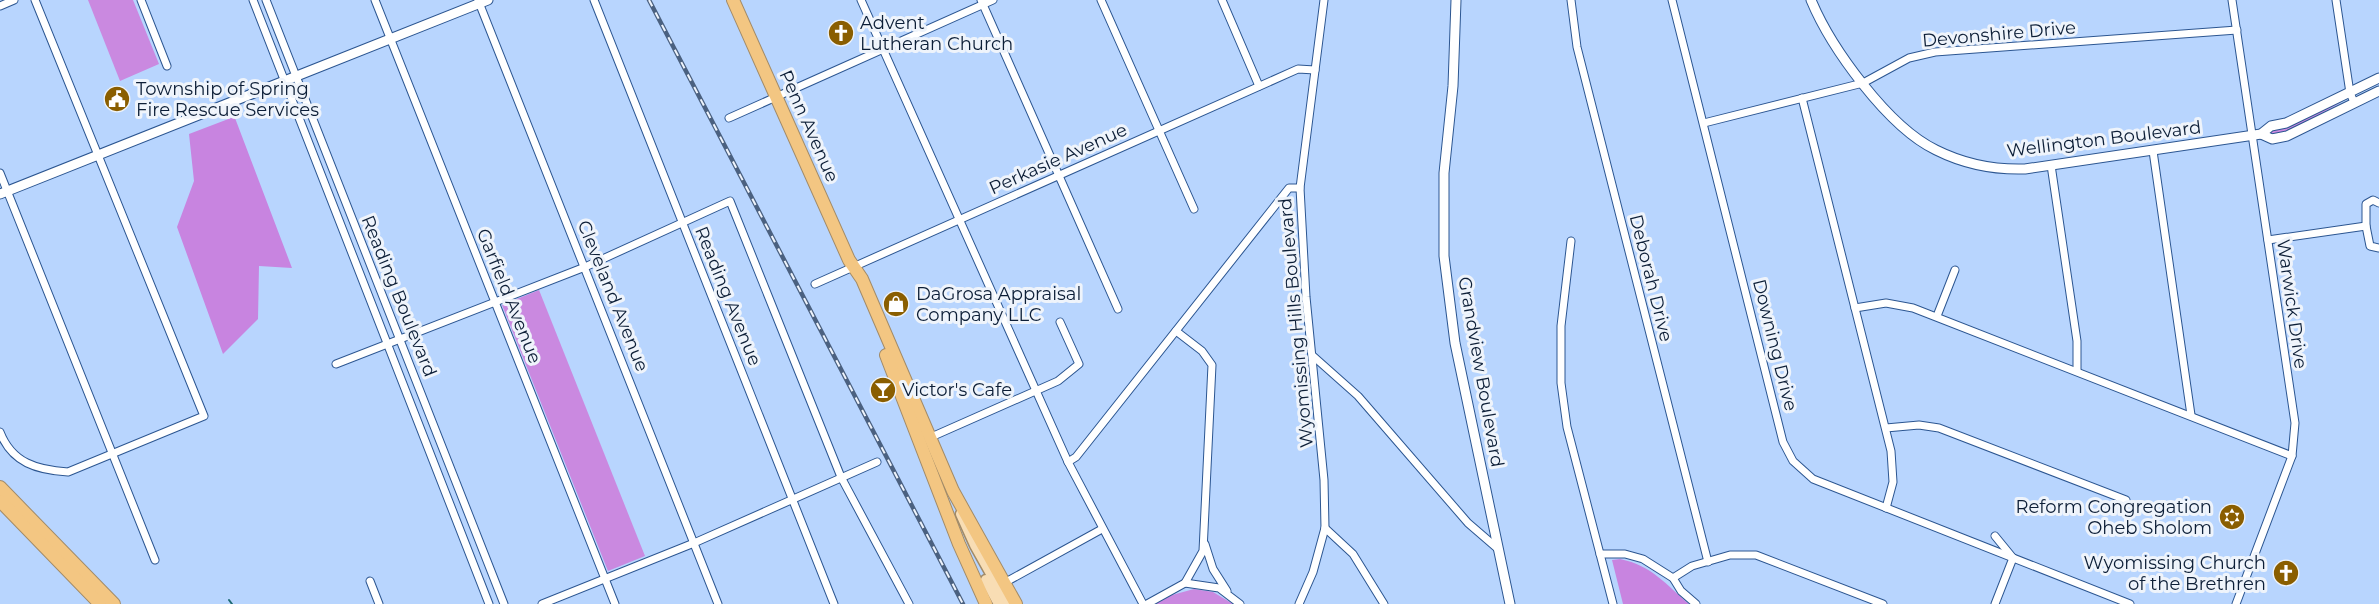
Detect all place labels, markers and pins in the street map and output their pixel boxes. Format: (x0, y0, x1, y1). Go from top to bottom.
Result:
place label: Advent Lutheran Church (860, 12, 1013, 55)
church icon: Advent Lutheran Church (826, 18, 856, 48)
place label: Township of Spring Fire Rescue Services (136, 78, 319, 121)
public building icon: Township of Spring Fire Rescue Services (102, 84, 132, 114)
place label: DaGrosa Appraisal Company LLC (916, 283, 1081, 326)
shop icon: DaGrosa Appraisal Company LLC (881, 289, 911, 319)
bar icon: Victor's Cafe (868, 375, 898, 405)
place label: Victor's Cafe (902, 379, 1012, 401)
place label: Reform Congregation Oheb Sholom (2015, 496, 2212, 539)
synagogue icon: Reform Congregation Oheb Sholom (2217, 502, 2247, 532)
place label: Wyomissing Church of the Brethren (2083, 552, 2266, 595)
church icon: Wyomissing Church of the Brethren (2271, 558, 2301, 588)

